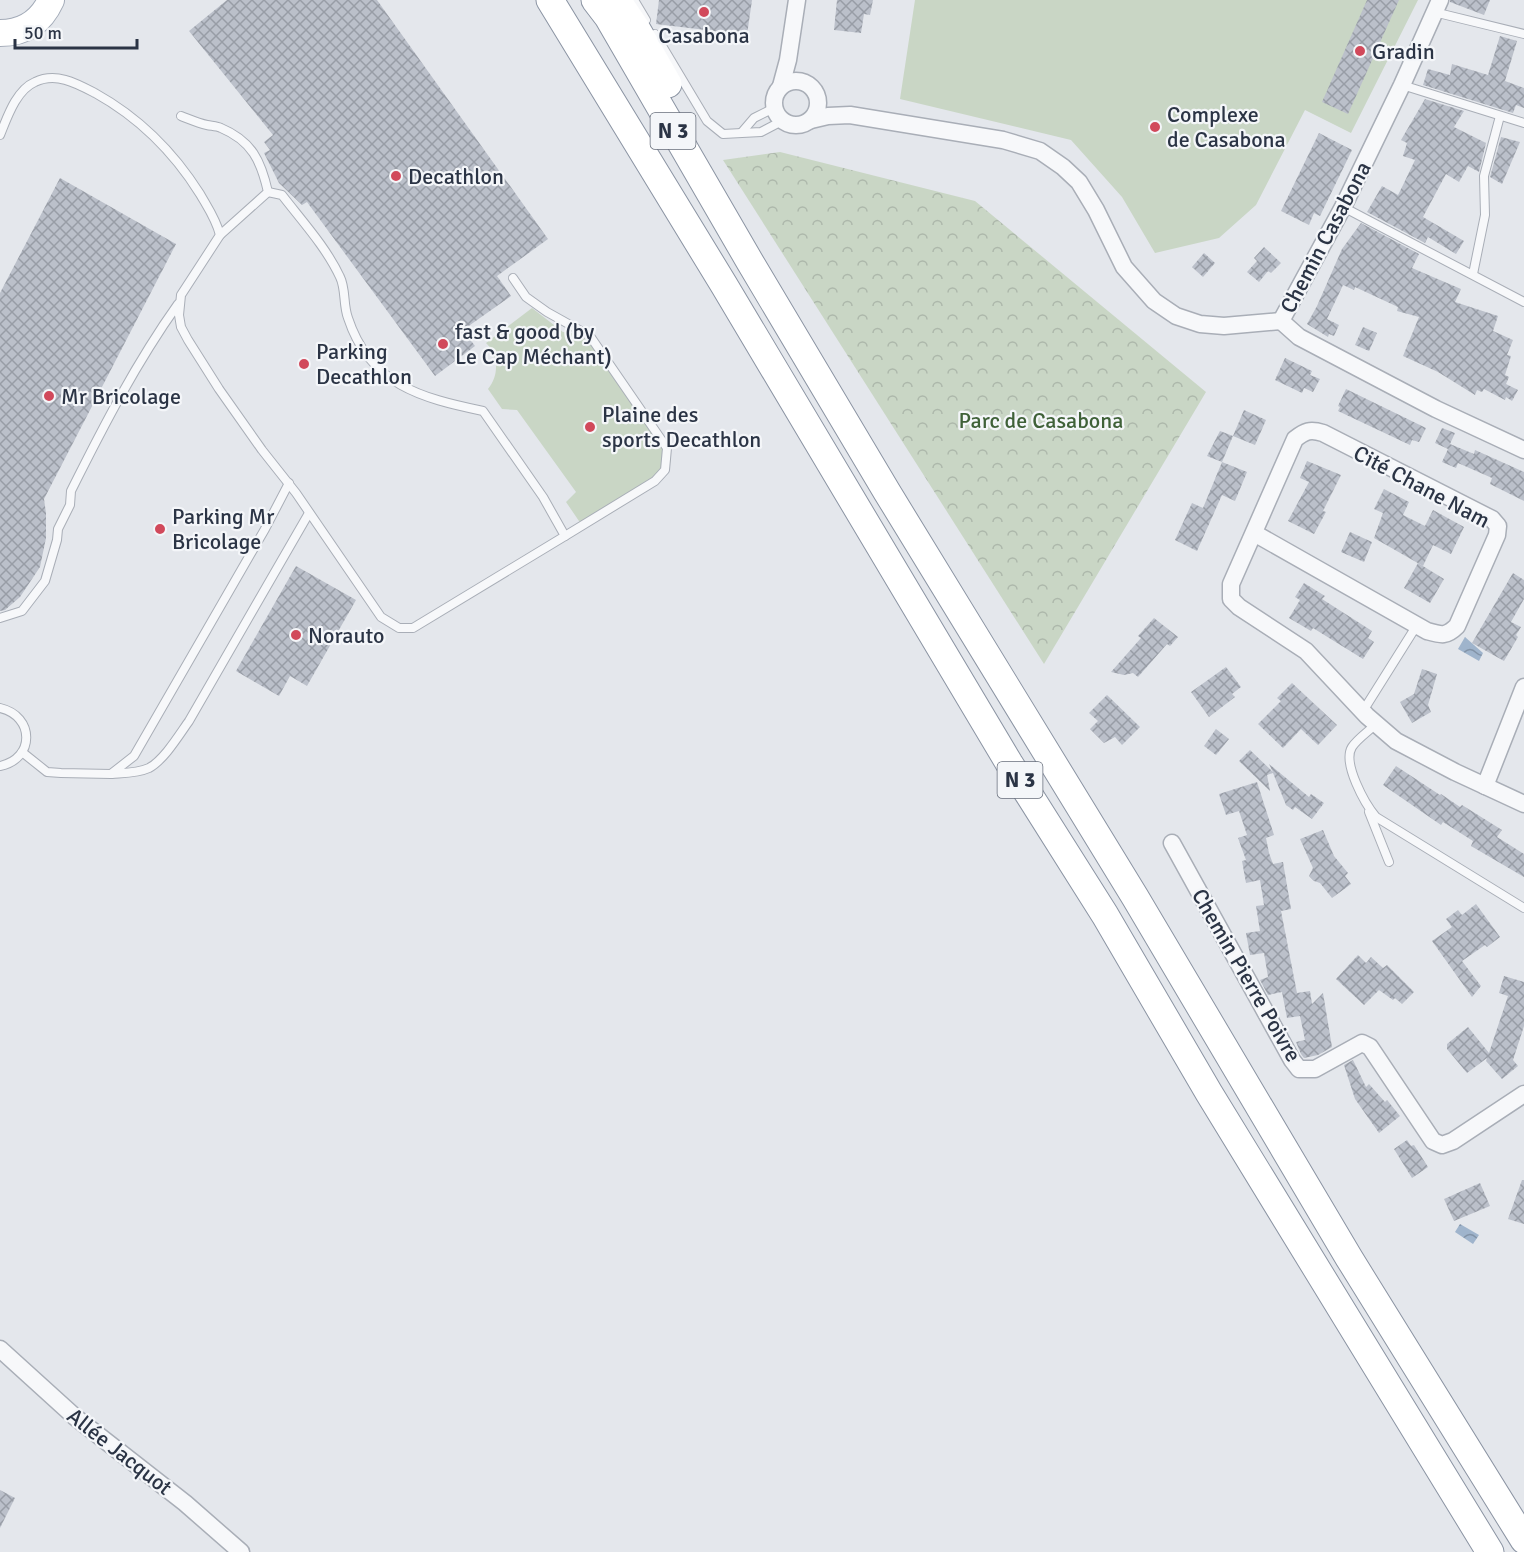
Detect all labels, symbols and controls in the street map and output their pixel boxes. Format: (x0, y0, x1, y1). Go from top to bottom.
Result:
marker: Casabona (697, 5, 711, 19)
scale bar (15, 12, 136, 50)
text: 50 m (24, 22, 62, 44)
place label: Casabona (658, 22, 750, 49)
place label: Gradin (1372, 38, 1435, 65)
marker: Gradin (1353, 44, 1367, 58)
place label: Complexe de Casabona (1167, 101, 1286, 153)
road number: N 3 (650, 113, 696, 149)
marker: Complexe de Casabona (1148, 120, 1162, 134)
street label: Chemin Casabona (1274, 157, 1377, 318)
place label: Decathlon (408, 163, 504, 190)
marker: Decathlon (389, 169, 403, 183)
place label: fast & good (by Le Cap Méchant) (455, 318, 612, 370)
marker: fast & good (by Le Cap Méchant) (436, 337, 450, 351)
place label: Parking Decathlon (316, 338, 412, 390)
marker: Parking Decathlon (297, 357, 311, 371)
place label: Mr Bricolage (61, 383, 181, 410)
marker: Mr Bricolage (42, 389, 56, 403)
place label: Plaine des sports Decathlon (602, 401, 761, 453)
park label: Parc de Casabona (959, 407, 1123, 434)
marker: Plaine des sports Decathlon (583, 420, 597, 434)
street label: Cité Chane Nam (1349, 439, 1494, 534)
place label: Parking Mr Bricolage (172, 503, 274, 555)
marker: Parking Mr Bricolage (153, 522, 167, 536)
place label: Norauto (308, 622, 384, 649)
marker: Norauto (289, 628, 303, 642)
road number: N 3 (998, 762, 1042, 798)
street label: Chemin Pierre Poivre (1186, 884, 1307, 1067)
street label: Allée Jacquot (62, 1402, 178, 1501)

